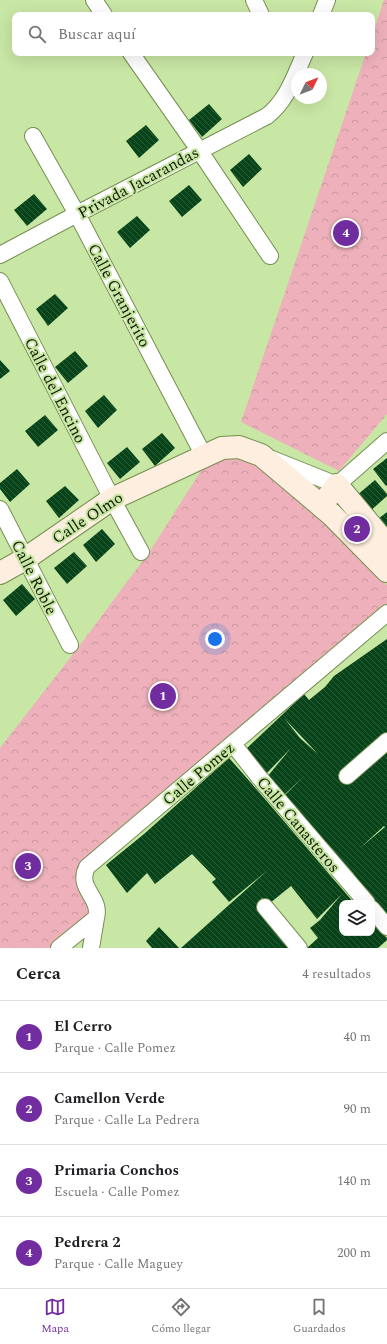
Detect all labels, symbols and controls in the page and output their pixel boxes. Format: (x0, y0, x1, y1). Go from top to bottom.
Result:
search box (12, 12, 375, 56)
icon: search (26, 23, 48, 45)
text: Buscar aquí (58, 23, 136, 46)
north arrow (291, 68, 327, 104)
street label: Privada Jacarandas (74, 141, 203, 225)
pin: 4 (333, 218, 359, 248)
street label: Calle Granjerito (82, 239, 157, 352)
street label: Calle del Encino (18, 333, 92, 448)
street label: Calle Olmo (47, 486, 128, 550)
pin: 2 (344, 514, 370, 544)
street label: Calle Roble (5, 536, 63, 619)
your location (205, 629, 225, 649)
pin: 1 (150, 681, 176, 711)
street label: Calle Pomez (157, 736, 240, 811)
street label: Calle Canasteros (251, 771, 346, 878)
pin: 3 (15, 851, 41, 881)
map controls (339, 900, 375, 936)
button: layers (339, 900, 375, 936)
text: Cerca (16, 961, 61, 987)
text: 4 resultados (302, 964, 371, 984)
text: El Cerro (54, 1015, 112, 1038)
text: 1 (25, 1027, 33, 1047)
text: 40 m (344, 1027, 371, 1047)
text: Parque · Calle Pomez (54, 1038, 176, 1058)
text: Camellon Verde (54, 1087, 165, 1110)
text: 2 (25, 1099, 33, 1119)
text: 90 m (344, 1099, 371, 1119)
text: Parque · Calle La Pedrera (54, 1110, 200, 1130)
text: Primaria Conchos (54, 1159, 179, 1182)
text: 3 (25, 1171, 33, 1191)
text: 140 m (337, 1171, 371, 1191)
text: Escuela · Calle Pomez (54, 1182, 180, 1202)
text: Pedrera 2 (54, 1231, 121, 1254)
text: 4 (25, 1243, 33, 1263)
text: 200 m (337, 1243, 371, 1263)
text: Parque · Calle Maguey (54, 1254, 183, 1274)
tab: Mapa (41, 1296, 69, 1337)
tab: Cómo llegar (151, 1296, 211, 1337)
tab: Guardados (293, 1296, 346, 1337)

